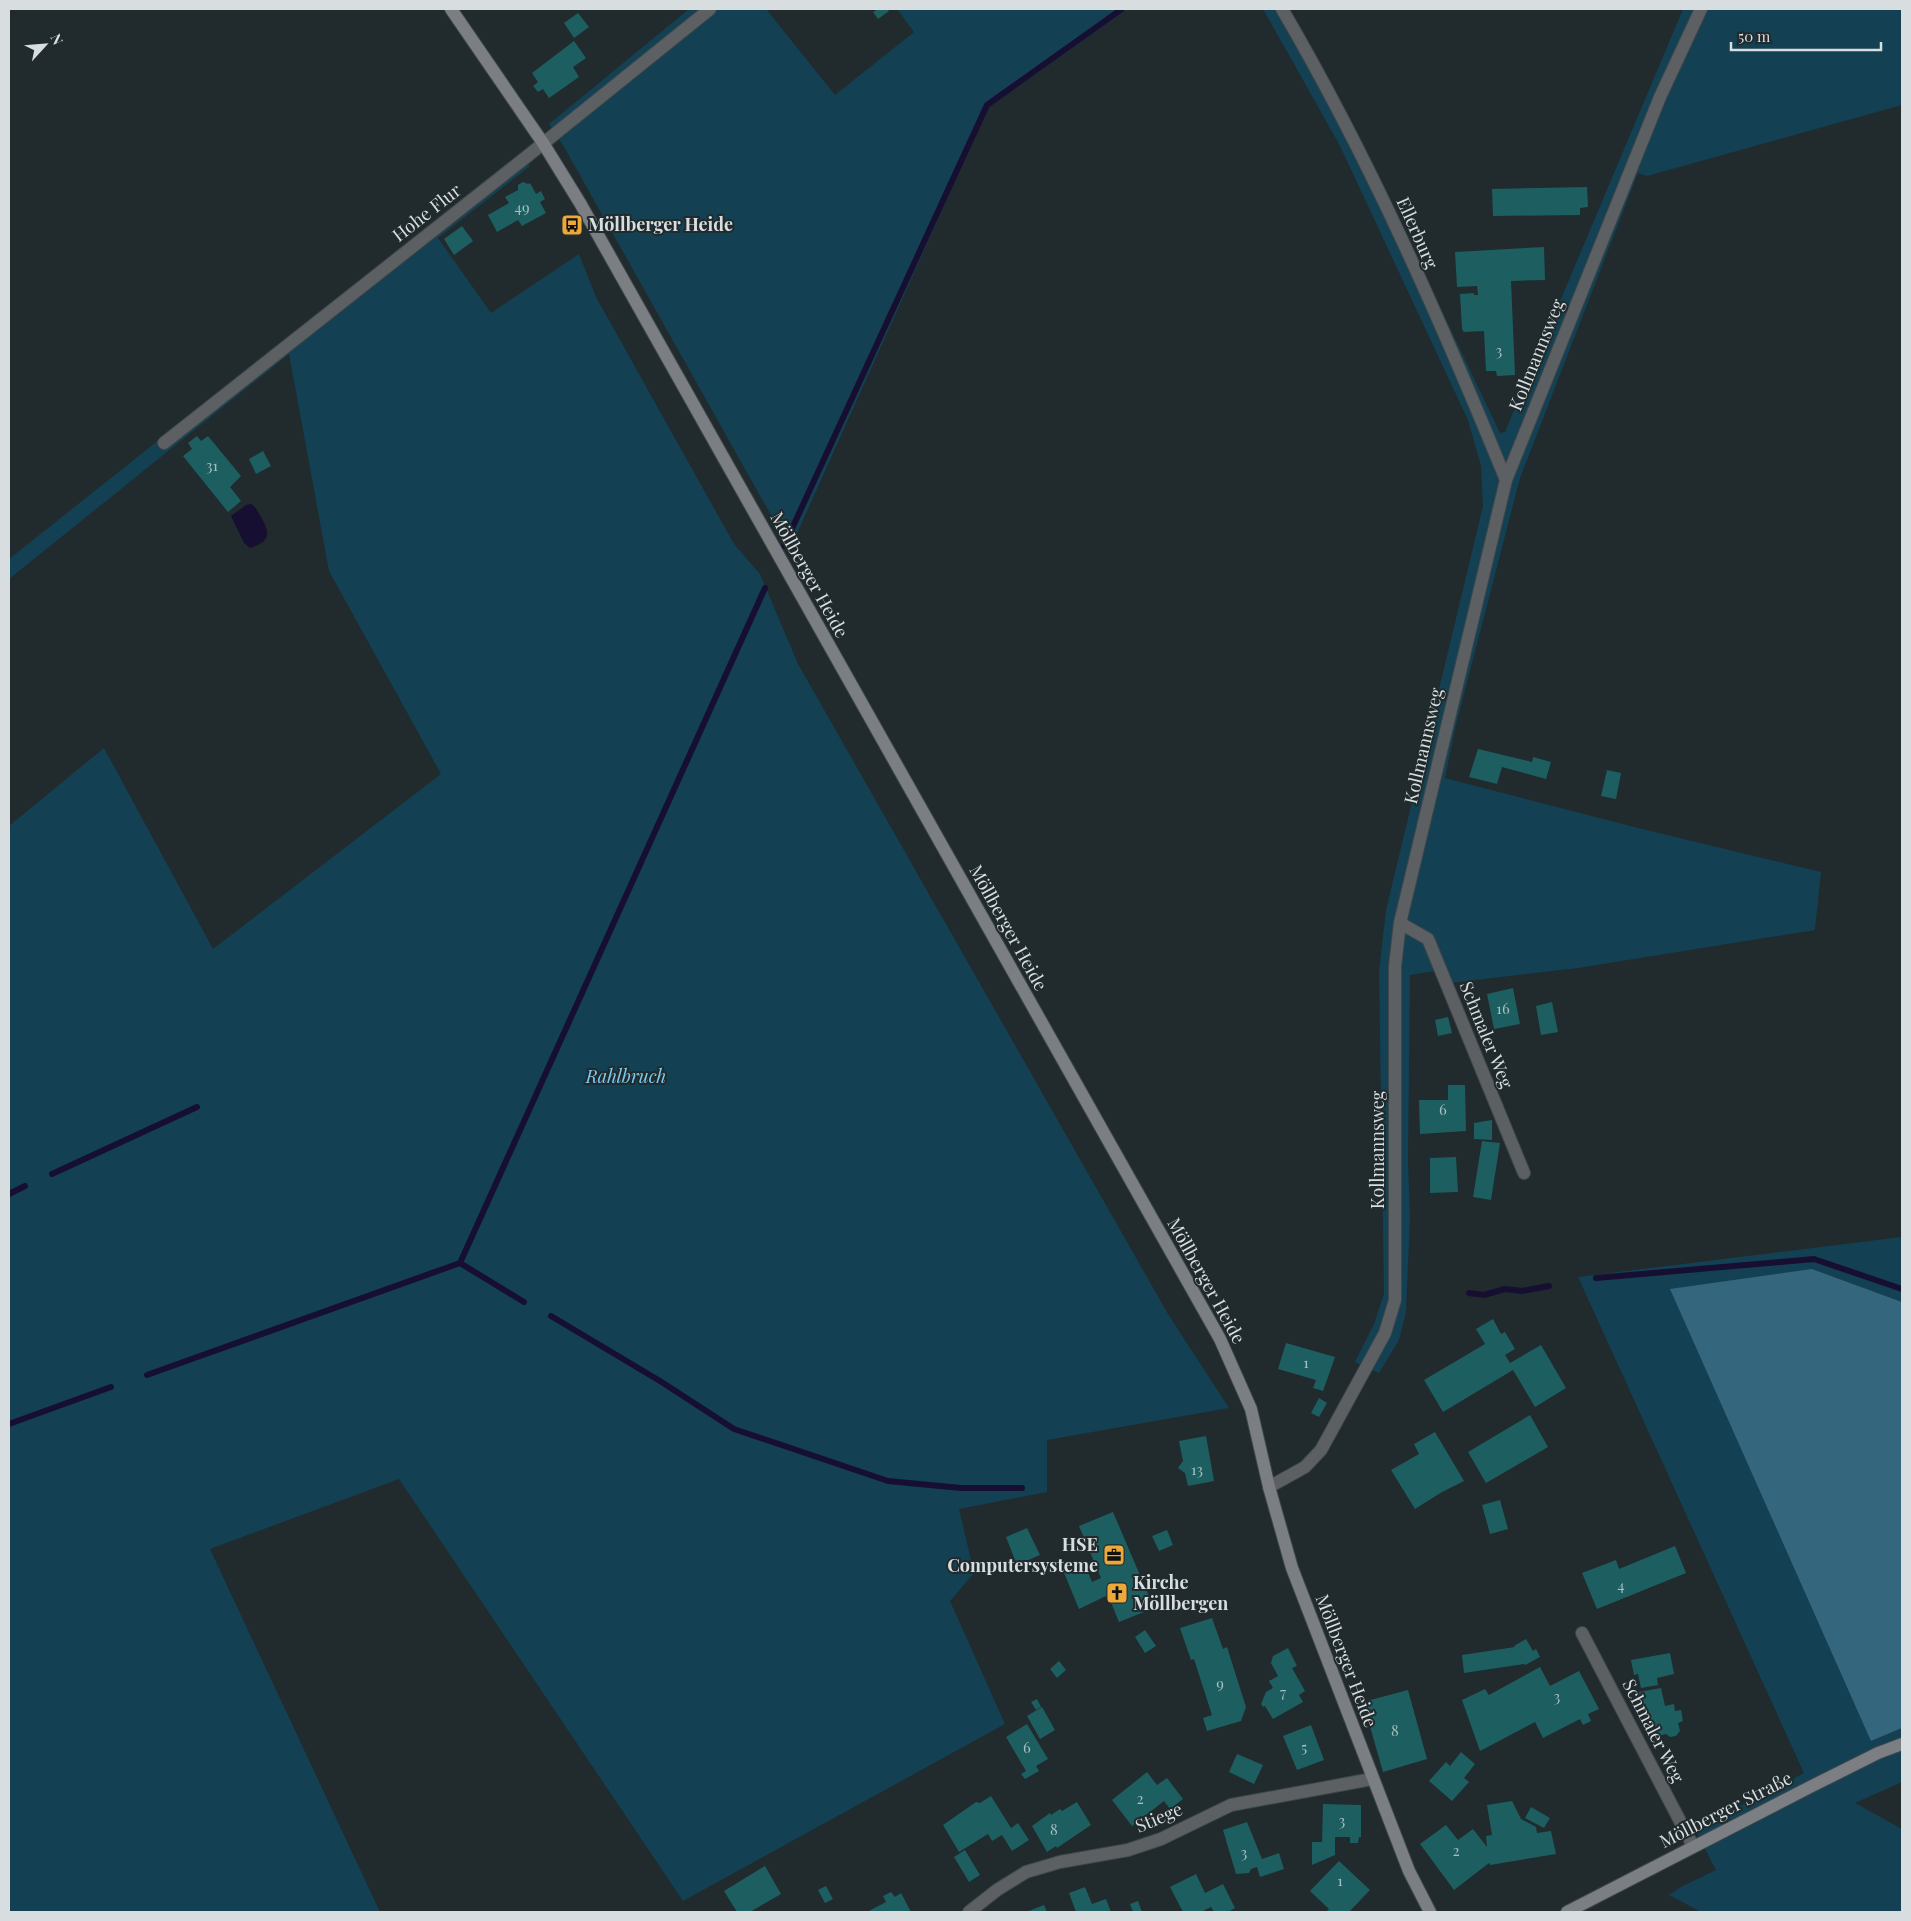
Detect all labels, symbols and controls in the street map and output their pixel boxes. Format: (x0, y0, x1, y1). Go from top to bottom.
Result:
north arrow (20, 20, 70, 70)
scale bar (1731, 20, 1881, 52)
text: 50 m (1738, 26, 1771, 46)
text: N (46, 30, 68, 48)
street label: Hohe Flur (387, 178, 466, 247)
street label: Ellerburg (1392, 193, 1445, 273)
house number: 49 (514, 197, 530, 217)
place label: Möllberger Heide (588, 212, 733, 236)
bus stop icon: Möllberger Heide (560, 213, 584, 237)
street label: Kollmannsweg (1503, 295, 1570, 414)
house number: 3 (1496, 340, 1503, 360)
house number: 31 (206, 455, 219, 475)
street label: Möllberger Heide (765, 507, 854, 642)
street label: Kollmannsweg (1398, 685, 1448, 806)
street label: Möllberger Heide (964, 860, 1053, 995)
street label: Schmaler Weg (1455, 978, 1519, 1092)
house number: 16 (1496, 998, 1510, 1018)
park label: Rahlbruch (585, 1064, 666, 1088)
street label: Kollmannsweg (1365, 1090, 1389, 1209)
house number: 6 (1439, 1099, 1447, 1119)
street label: Möllberger Heide (1162, 1213, 1251, 1348)
house number: 1 (1303, 1352, 1309, 1372)
house number: 13 (1191, 1459, 1203, 1479)
place label: HSE Computersysteme (947, 1532, 1098, 1577)
office icon: HSE Computersysteme (1102, 1543, 1126, 1567)
place label: Kirche Möllbergen (1133, 1570, 1228, 1615)
house number: 4 (1617, 1575, 1625, 1595)
church icon: Kirche Möllbergen (1105, 1581, 1129, 1605)
street label: Möllberger Heide (1311, 1591, 1383, 1730)
house number: 9 (1216, 1673, 1224, 1693)
street label: Schmaler Weg (1617, 1675, 1691, 1787)
house number: 7 (1280, 1682, 1286, 1702)
house number: 3 (1554, 1686, 1561, 1706)
house number: 8 (1391, 1720, 1399, 1740)
house number: 6 (1023, 1737, 1031, 1757)
house number: 5 (1301, 1737, 1307, 1757)
street label: Möllberger Straße (1655, 1765, 1796, 1853)
house number: 2 (1136, 1788, 1144, 1808)
street label: Stiege (1131, 1796, 1186, 1838)
house number: 3 (1339, 1810, 1346, 1830)
house number: 8 (1050, 1819, 1058, 1839)
house number: 2 (1452, 1840, 1460, 1860)
house number: 3 (1241, 1842, 1248, 1862)
house number: 1 (1337, 1870, 1343, 1890)

